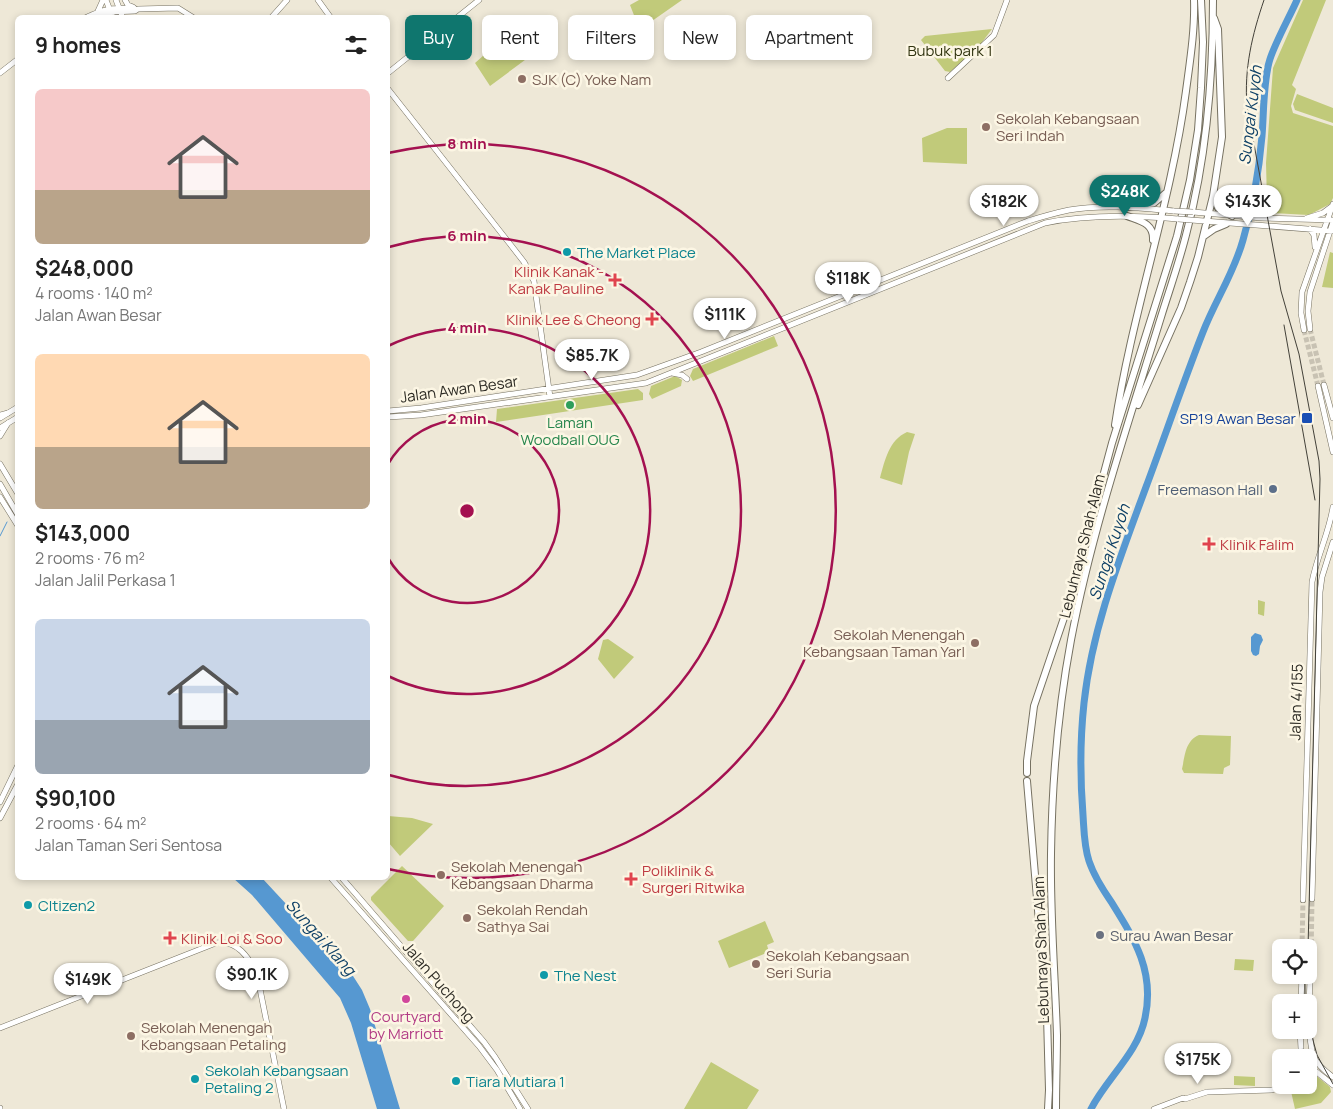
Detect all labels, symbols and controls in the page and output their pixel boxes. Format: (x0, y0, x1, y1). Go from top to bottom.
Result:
chip: Buy (405, 15, 472, 60)
chip: Rent (482, 15, 558, 60)
chip: Filters (568, 15, 654, 60)
chip: New (664, 15, 736, 60)
chip: Apartment (746, 15, 872, 60)
text: 9 homes (35, 31, 121, 59)
icon: filters (342, 31, 370, 59)
park label: Bubuk park 1 (907, 40, 993, 61)
water label: Sungai Kuyoh (1233, 64, 1267, 166)
place label: SJK (C) Yoke Nam (532, 69, 651, 90)
marker: SJK (C) Yoke Nam (516, 73, 528, 85)
place label: Sekolah Kebangsaan Seri Indah (996, 108, 1140, 146)
marker: Sekolah Kebangsaan Seri Indah (980, 121, 992, 133)
icon: home (158, 122, 248, 212)
text: 8 min (447, 133, 487, 154)
pin: $248K (1090, 174, 1160, 217)
text: $248K (1100, 180, 1150, 202)
pin: $182K (969, 184, 1039, 227)
pin: $143K (1213, 184, 1283, 227)
text: $182K (981, 190, 1027, 212)
text: $143K (1225, 190, 1271, 212)
text: 6 min (447, 225, 487, 246)
place label: The Market Place (577, 242, 696, 263)
marker: The Market Place (561, 246, 573, 258)
text: $248,000 (35, 254, 134, 282)
place label: Klinik Kanak - Kanak Pauline (508, 261, 604, 299)
pin: $118K (813, 262, 883, 304)
text: $118K (826, 267, 870, 289)
marker: Klinik Kanak - Kanak Pauline (608, 273, 622, 287)
text: 4 rooms · 140 m² (35, 282, 153, 304)
pin: $111K (690, 298, 760, 340)
text: $111K (704, 303, 746, 325)
text: Jalan Awan Besar (35, 304, 162, 326)
place label: Klinik Lee & Cheong (506, 309, 641, 330)
marker: Klinik Lee & Cheong (645, 312, 659, 326)
text: 4 min (447, 317, 487, 338)
pin: $85.7K (551, 338, 633, 381)
text: $85.7K (566, 344, 618, 366)
street label: Jalan Awan Besar (399, 370, 520, 408)
icon: home (158, 387, 248, 477)
marker: Laman Woodball OUG (564, 399, 576, 411)
text: 2 min (447, 408, 487, 429)
place label: SP19 Awan Besar (1180, 408, 1297, 429)
marker: SP19 Awan Besar (1300, 411, 1314, 425)
place label: Laman Woodball OUG (521, 412, 620, 450)
street label: Lebuhraya Shah Alam (1054, 472, 1110, 620)
place label: Freemason Hall (1158, 479, 1263, 500)
marker: Freemason Hall (1267, 483, 1279, 495)
water label: Sungai Kuyoh (1083, 501, 1135, 603)
centre of rings (458, 502, 476, 520)
text: $143,000 (35, 519, 130, 547)
place label: Klinik Falim (1220, 534, 1294, 555)
marker: Klinik Falim (1202, 537, 1216, 551)
text: 2 rooms · 76 m² (35, 547, 145, 569)
text: Jalan Jalil Perkasa 1 (35, 569, 176, 591)
place label: Sekolah Menengah Kebangsaan Taman Yarl (803, 624, 965, 662)
marker: Sekolah Menengah Kebangsaan Taman Yarl (969, 637, 981, 649)
icon: home (158, 652, 248, 742)
street label: Jalan 4/155 (1284, 663, 1308, 741)
text: $90,100 (35, 784, 116, 812)
text: 2 rooms · 64 m² (35, 812, 146, 834)
text: Jalan Taman Seri Sentosa (35, 834, 222, 856)
place label: Sekolah Menengah Kebangsaan Dharma (451, 856, 593, 894)
place label: Poliklinik & Surgeri Ritwika (642, 860, 745, 898)
marker: Sekolah Menengah Kebangsaan Dharma (435, 869, 447, 881)
marker: Poliklinik & Surgeri Ritwika (624, 872, 638, 886)
street label: Lebuhraya Shah Alam (1028, 876, 1054, 1024)
water label: Sungai Klang (281, 894, 362, 981)
place label: CItizen2 (38, 895, 95, 916)
marker: CItizen2 (22, 899, 34, 911)
place label: Sekolah Rendah Sathya Sai (477, 899, 588, 937)
marker: Sekolah Rendah Sathya Sai (461, 912, 473, 924)
place label: Surau Awan Besar (1110, 925, 1234, 946)
place label: Klinik Loi & Soo (181, 928, 283, 949)
marker: Surau Awan Besar (1094, 929, 1106, 941)
marker: Klinik Loi & Soo (163, 931, 177, 945)
street label: Jalan Puchong (398, 937, 480, 1027)
map controls (1272, 939, 1317, 1094)
button: locate (1272, 939, 1317, 984)
place label: Sekolah Kebangsaan Seri Suria (766, 945, 910, 983)
pin: $90.1K (211, 958, 293, 1000)
marker: Sekolah Kebangsaan Seri Suria (750, 958, 762, 970)
pin: $149K (53, 962, 123, 1005)
text: $90.1K (227, 963, 277, 985)
place label: The Nest (554, 965, 617, 986)
text: $149K (65, 968, 111, 990)
marker: The Nest (538, 969, 550, 981)
marker: Courtyard by Marriott (400, 993, 412, 1005)
button: + (1272, 994, 1317, 1039)
place label: Courtyard by Marriott (369, 1006, 443, 1044)
place label: Sekolah Menengah Kebangsaan Petaling (141, 1017, 286, 1055)
marker: Sekolah Menengah Kebangsaan Petaling (125, 1030, 137, 1042)
pin: $175K (1163, 1042, 1233, 1085)
text: $175K (1175, 1048, 1221, 1070)
button: − (1272, 1049, 1317, 1094)
place label: Sekolah Kebangsaan Petaling 2 (205, 1060, 349, 1098)
place label: Tiara Mutiara 1 (466, 1071, 565, 1092)
marker: Sekolah Kebangsaan Petaling 2 (189, 1073, 201, 1085)
marker: Tiara Mutiara 1 (450, 1075, 462, 1087)

